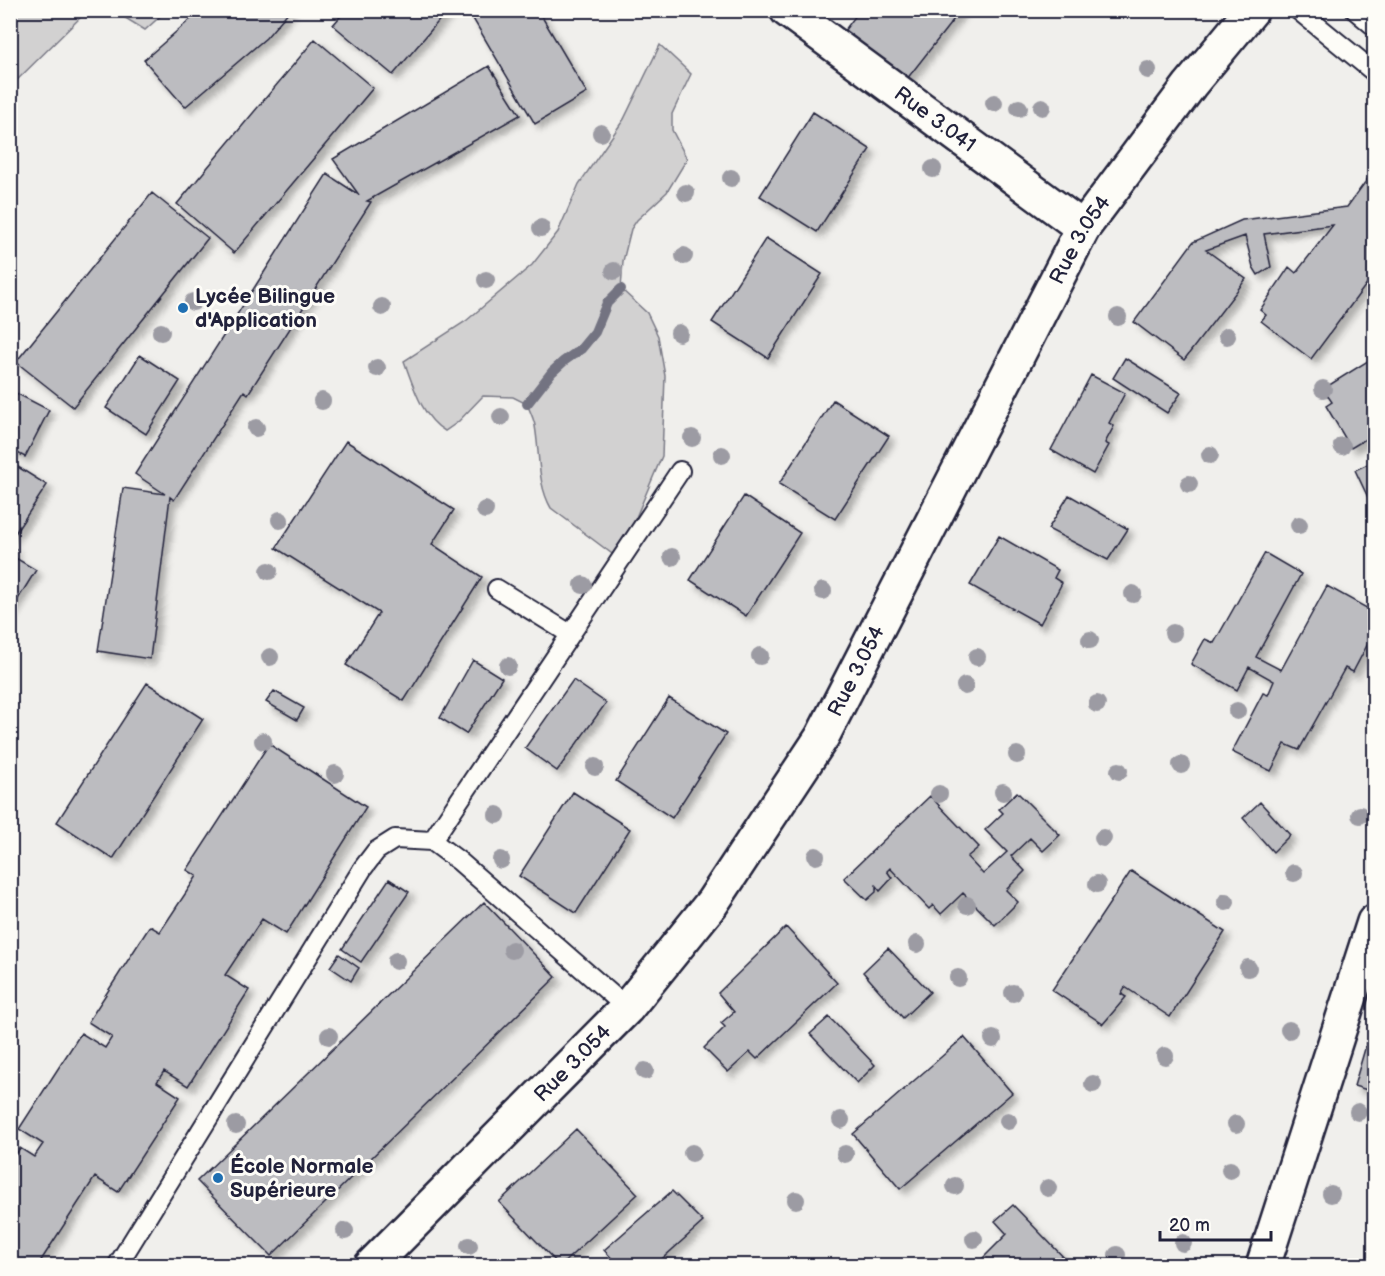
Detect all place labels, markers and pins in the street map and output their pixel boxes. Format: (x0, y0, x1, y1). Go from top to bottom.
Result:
place label: Lycée Bilingue d'Application (195, 284, 335, 333)
marker: Lycée Bilingue d'Application (176, 301, 190, 315)
place label: École Normale Supérieure (230, 1153, 374, 1203)
marker: École Normale Supérieure (211, 1171, 225, 1185)

